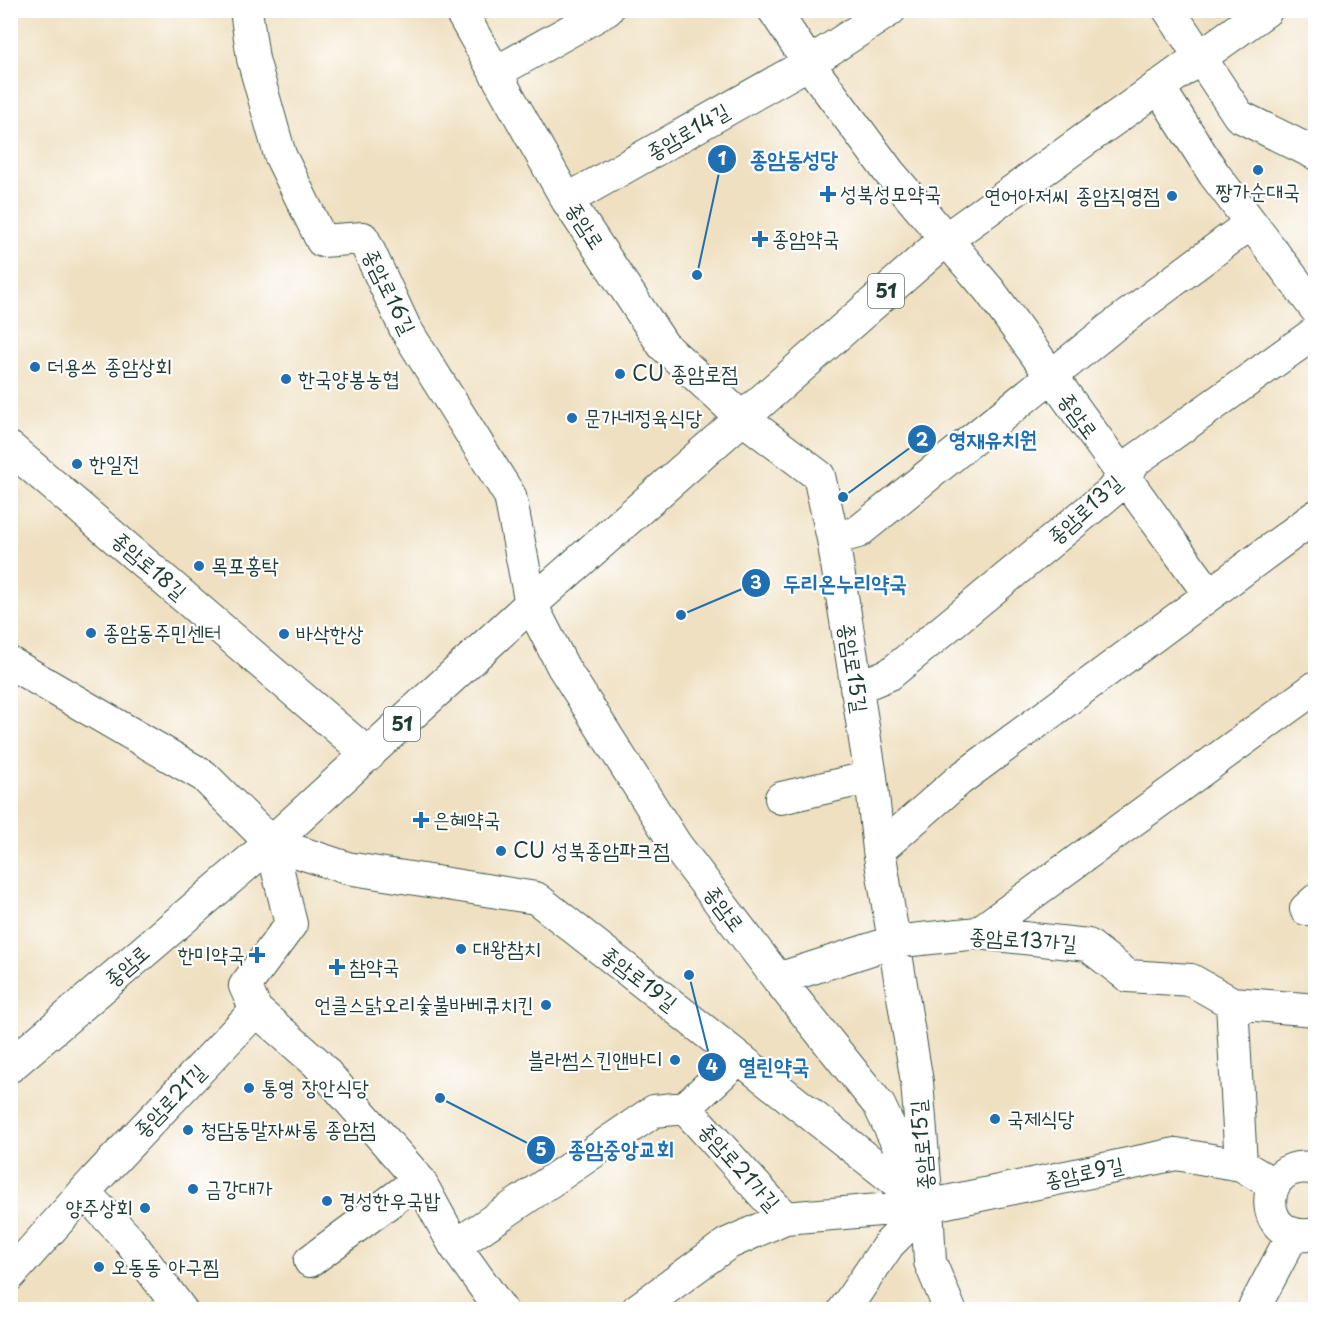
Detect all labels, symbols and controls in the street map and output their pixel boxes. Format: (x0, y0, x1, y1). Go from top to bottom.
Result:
street label: 종암로14길 (642, 98, 734, 166)
callout: 종암동성당 (707, 139, 850, 179)
text: 종암동성당 (750, 141, 839, 174)
marker: 짱가순대국 (1251, 163, 1265, 177)
place label: 짱가순대국 (1216, 174, 1300, 206)
place label: 성북성모약국 (840, 176, 941, 208)
place label: 연어아저씨 종암직영점 (984, 178, 1160, 210)
marker: 성북성모약국 (821, 187, 835, 201)
marker: 연어아저씨 종암직영점 (1165, 189, 1179, 203)
street label: 종암로 (559, 195, 614, 255)
place label: 종암약국 (772, 221, 840, 253)
marker: 종암약국 (753, 232, 767, 246)
street label: 종암로16길 (356, 243, 425, 339)
road number: 51 (868, 274, 904, 308)
place label: 더용쓰 종암상회 (47, 349, 172, 381)
place label: CU 종암로점 (632, 356, 738, 388)
marker: 더용쓰 종암상회 (28, 360, 42, 374)
place label: 한국양봉농협 (298, 361, 399, 393)
marker: CU 종암로점 (613, 367, 627, 381)
marker: 한국양봉농협 (279, 372, 293, 386)
street label: 종암로 (1052, 385, 1107, 445)
place label: 문가네정육식당 (584, 400, 702, 432)
marker: 문가네정육식당 (565, 411, 579, 425)
callout: 영재유치원 (907, 419, 1049, 459)
text: 영재유치원 (949, 421, 1037, 454)
text: 2 (916, 425, 929, 452)
place label: 한일전 (89, 446, 140, 478)
marker: 한일전 (70, 457, 84, 471)
street label: 종암로13길 (1039, 466, 1128, 551)
street label: 종암로18길 (106, 523, 195, 606)
place label: 목포홍탁 (211, 548, 279, 580)
marker: 목포홍탁 (192, 559, 206, 573)
callout: 두리온누리약국 (741, 563, 919, 603)
text: 두리온누리약국 (783, 565, 907, 598)
text: 3 (750, 568, 762, 595)
place label: 종암동주민센터 (103, 615, 221, 647)
place label: 바삭한상 (296, 616, 364, 648)
street label: 종암로15길 (832, 620, 878, 715)
marker: 종암동주민센터 (84, 626, 98, 640)
marker: 바삭한상 (277, 627, 291, 641)
road number: 51 (384, 707, 420, 741)
place label: 은혜약국 (433, 802, 501, 834)
marker: 은혜약국 (414, 813, 428, 827)
place label: CU 성북종암파크점 (513, 833, 670, 865)
marker: CU 성북종암파크점 (494, 844, 508, 858)
street label: 종암로 (698, 878, 754, 938)
street label: 종암로13가길 (968, 918, 1078, 958)
place label: 대왕참치 (473, 931, 541, 963)
street label: 종암로 (96, 936, 155, 993)
place label: 한미약국 (177, 937, 245, 969)
street label: 종암로19길 (595, 937, 685, 1018)
marker: 대왕참치 (454, 942, 468, 956)
marker: 한미약국 (250, 948, 264, 962)
place label: 참약국 (349, 949, 400, 981)
marker: 참약국 (330, 960, 344, 974)
place label: 언클스닭오리숯불바베큐치킨 (314, 987, 534, 1019)
marker: 언클스닭오리숯불바베큐치킨 (539, 998, 553, 1012)
place label: 블라썸스킨앤바디 (528, 1042, 663, 1074)
callout: 열린약국 (697, 1047, 821, 1087)
text: 열린약국 (739, 1048, 809, 1081)
text: 4 (706, 1052, 718, 1079)
marker: 블라썸스킨앤바디 (668, 1053, 682, 1067)
street label: 종암로21길 (125, 1055, 212, 1144)
place label: 통영 장안식당 (261, 1070, 369, 1102)
marker: 통영 장안식당 (242, 1081, 256, 1095)
street label: 종암로15길 (900, 1099, 940, 1192)
place label: 국제식당 (1007, 1101, 1075, 1133)
place label: 청담동말자싸롱 종암점 (200, 1112, 376, 1144)
marker: 국제식당 (988, 1112, 1002, 1126)
street label: 종암로21가길 (692, 1115, 789, 1217)
marker: 청담동말자싸롱 종암점 (181, 1123, 195, 1137)
callout: 종암중앙교회 (526, 1130, 686, 1170)
text: 종암중앙교회 (568, 1131, 674, 1164)
text: 5 (535, 1135, 547, 1162)
street label: 종암로9길 (1041, 1147, 1126, 1195)
place label: 금강대가 (205, 1171, 273, 1203)
marker: 금강대가 (186, 1182, 200, 1196)
place label: 경성한우국밥 (339, 1183, 440, 1215)
place label: 양주상회 (65, 1190, 133, 1222)
marker: 경성한우국밥 (320, 1194, 334, 1208)
marker: 양주상회 (138, 1201, 152, 1215)
place label: 오동동 아구찜 (111, 1249, 219, 1281)
marker: 오동동 아구찜 (92, 1260, 106, 1274)

